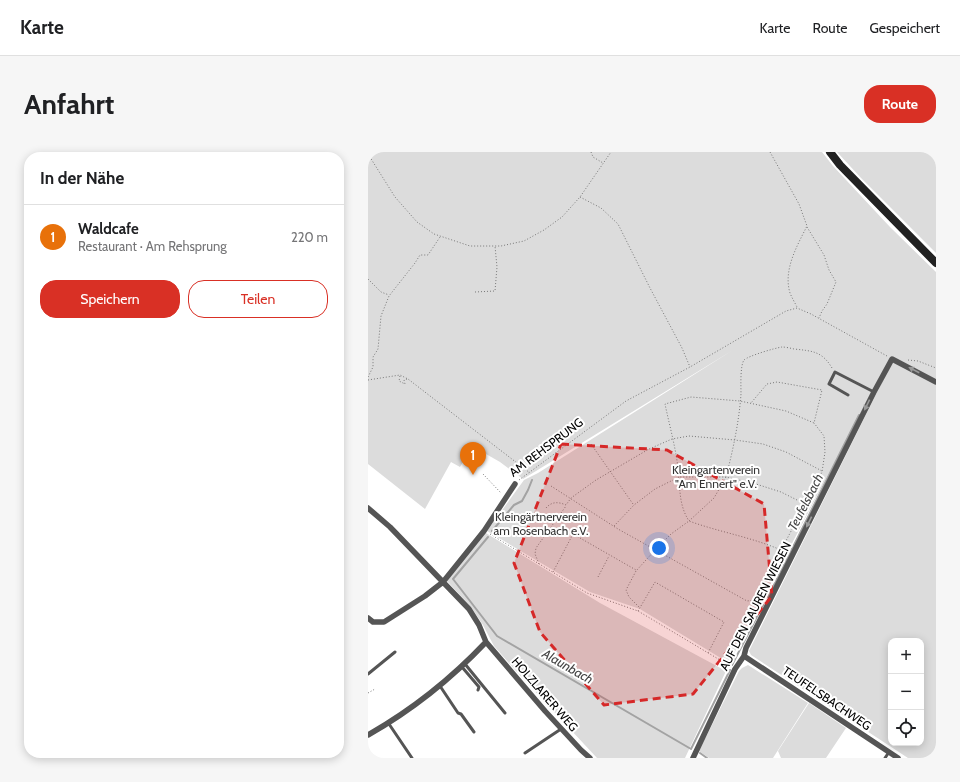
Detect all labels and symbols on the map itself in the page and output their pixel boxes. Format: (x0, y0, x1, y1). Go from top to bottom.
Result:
one-way arrow (908, 367, 920, 373)
one-way arrow (864, 400, 870, 411)
street label: AM REHSPRUNG (506, 414, 586, 480)
pin: 1 (460, 442, 486, 475)
park label: Kleingartenverein "Am Ennert" e.V. (672, 462, 760, 491)
water label: Teufelsbach (784, 471, 826, 533)
park label: Kleingärtnerverein am Rosenbach e.V. (494, 509, 588, 538)
one-way arrow (806, 516, 812, 527)
your location (649, 538, 669, 558)
street label: AUF DEN SAUREN WIESEN (716, 539, 794, 673)
water label: Alaunbach (539, 645, 596, 687)
street label: HOLZLARER WEG (509, 654, 581, 734)
street label: TEUFELSBACHWEG (780, 663, 874, 733)

